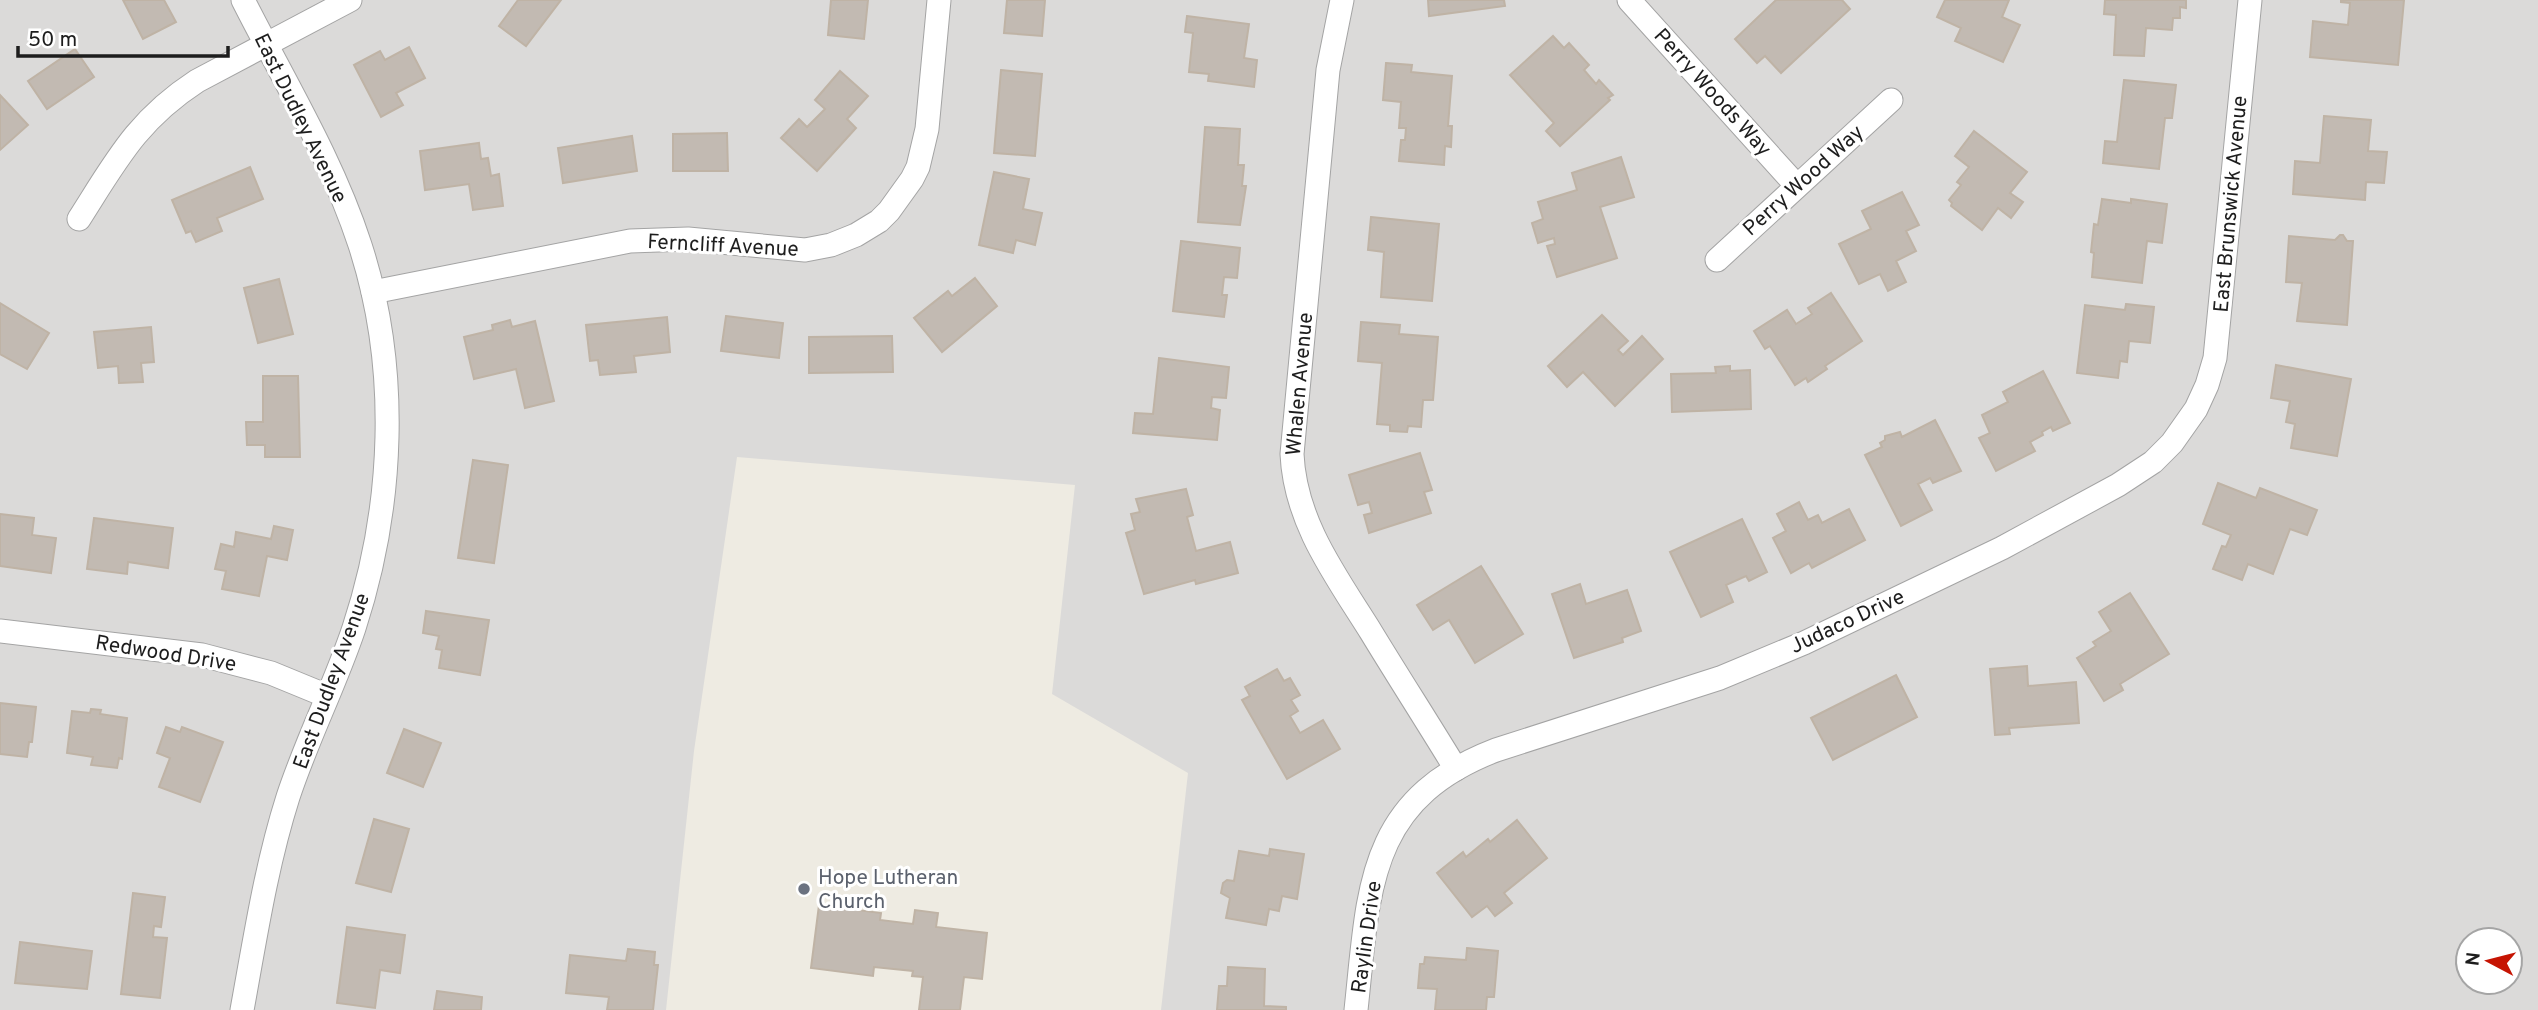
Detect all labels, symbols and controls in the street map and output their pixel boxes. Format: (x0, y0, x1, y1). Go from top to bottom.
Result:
scale bar (18, 14, 228, 58)
street label: Perry Woods Way (1647, 23, 1777, 163)
text: 50 m (28, 27, 77, 54)
street label: East Dudley Avenue (247, 29, 352, 208)
street label: East Brunswick Avenue (2209, 95, 2254, 314)
street label: Perry Wood Way (1738, 120, 1870, 243)
street label: Ferncliff Avenue (647, 229, 799, 264)
street label: Whalen Avenue (1281, 311, 1320, 457)
street label: Judaco Drive (1786, 584, 1909, 661)
street label: East Dudley Avenue (288, 590, 377, 773)
street label: Redwood Drive (93, 630, 238, 679)
place label: Hope Lutheran Church (818, 865, 958, 916)
street label: Raylin Drive (1346, 879, 1389, 995)
marker: Hope Lutheran Church (796, 881, 812, 897)
north arrow (2454, 926, 2524, 996)
text: N (2461, 951, 2487, 967)

